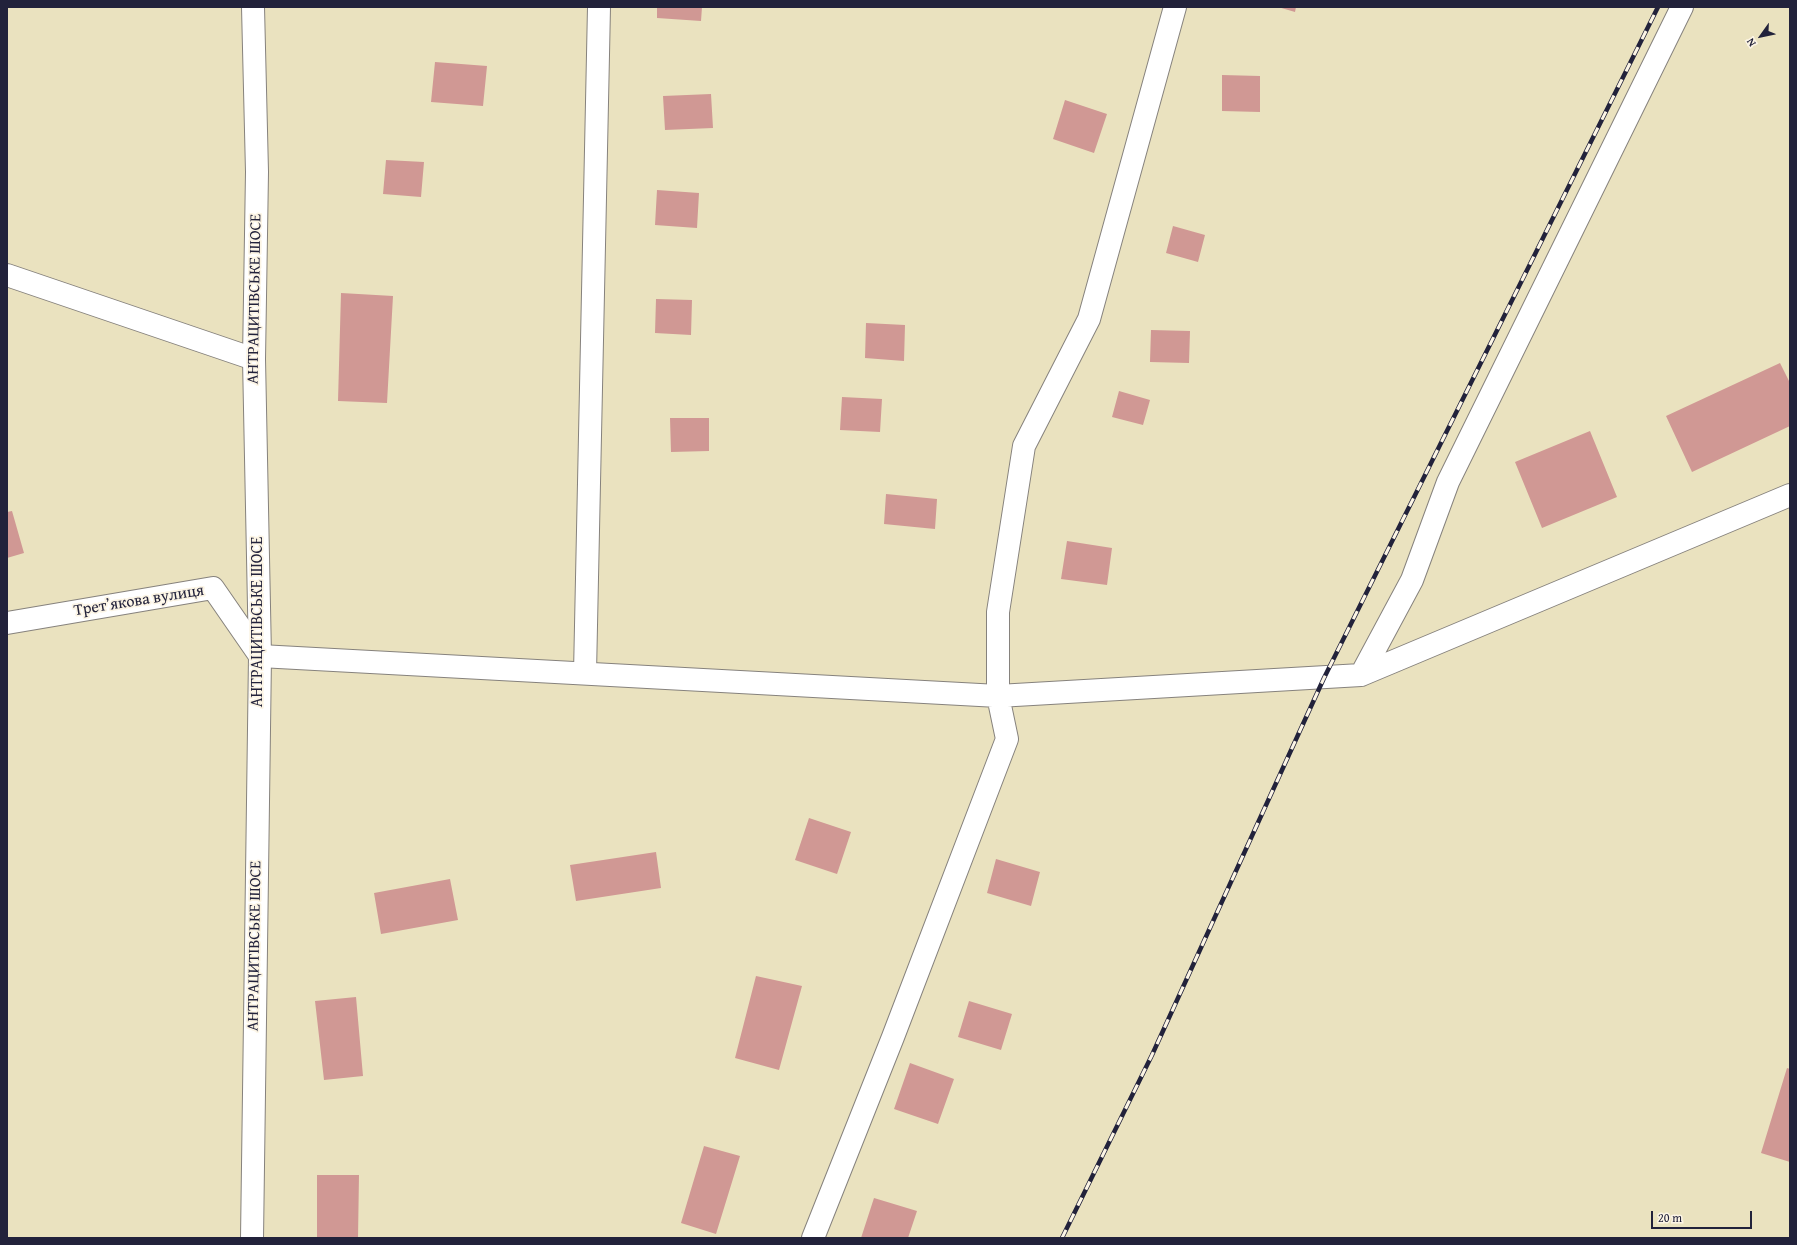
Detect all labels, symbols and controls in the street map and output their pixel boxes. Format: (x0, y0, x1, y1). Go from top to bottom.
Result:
north arrow (1741, 16, 1781, 56)
text: N (1742, 35, 1760, 50)
street label: АНТРАЦИТІВСЬКЕ ШОСЕ (244, 214, 266, 384)
street label: АНТРАЦИТІВСЬКЕ ШОСЕ (248, 537, 268, 707)
street label: Третʼякова вулиця (73, 581, 205, 621)
street label: АНТРАЦИТІВСЬКЕ ШОСЕ (244, 861, 266, 1031)
scale bar (1653, 1203, 1754, 1229)
text: 20 m (1658, 1209, 1682, 1226)

